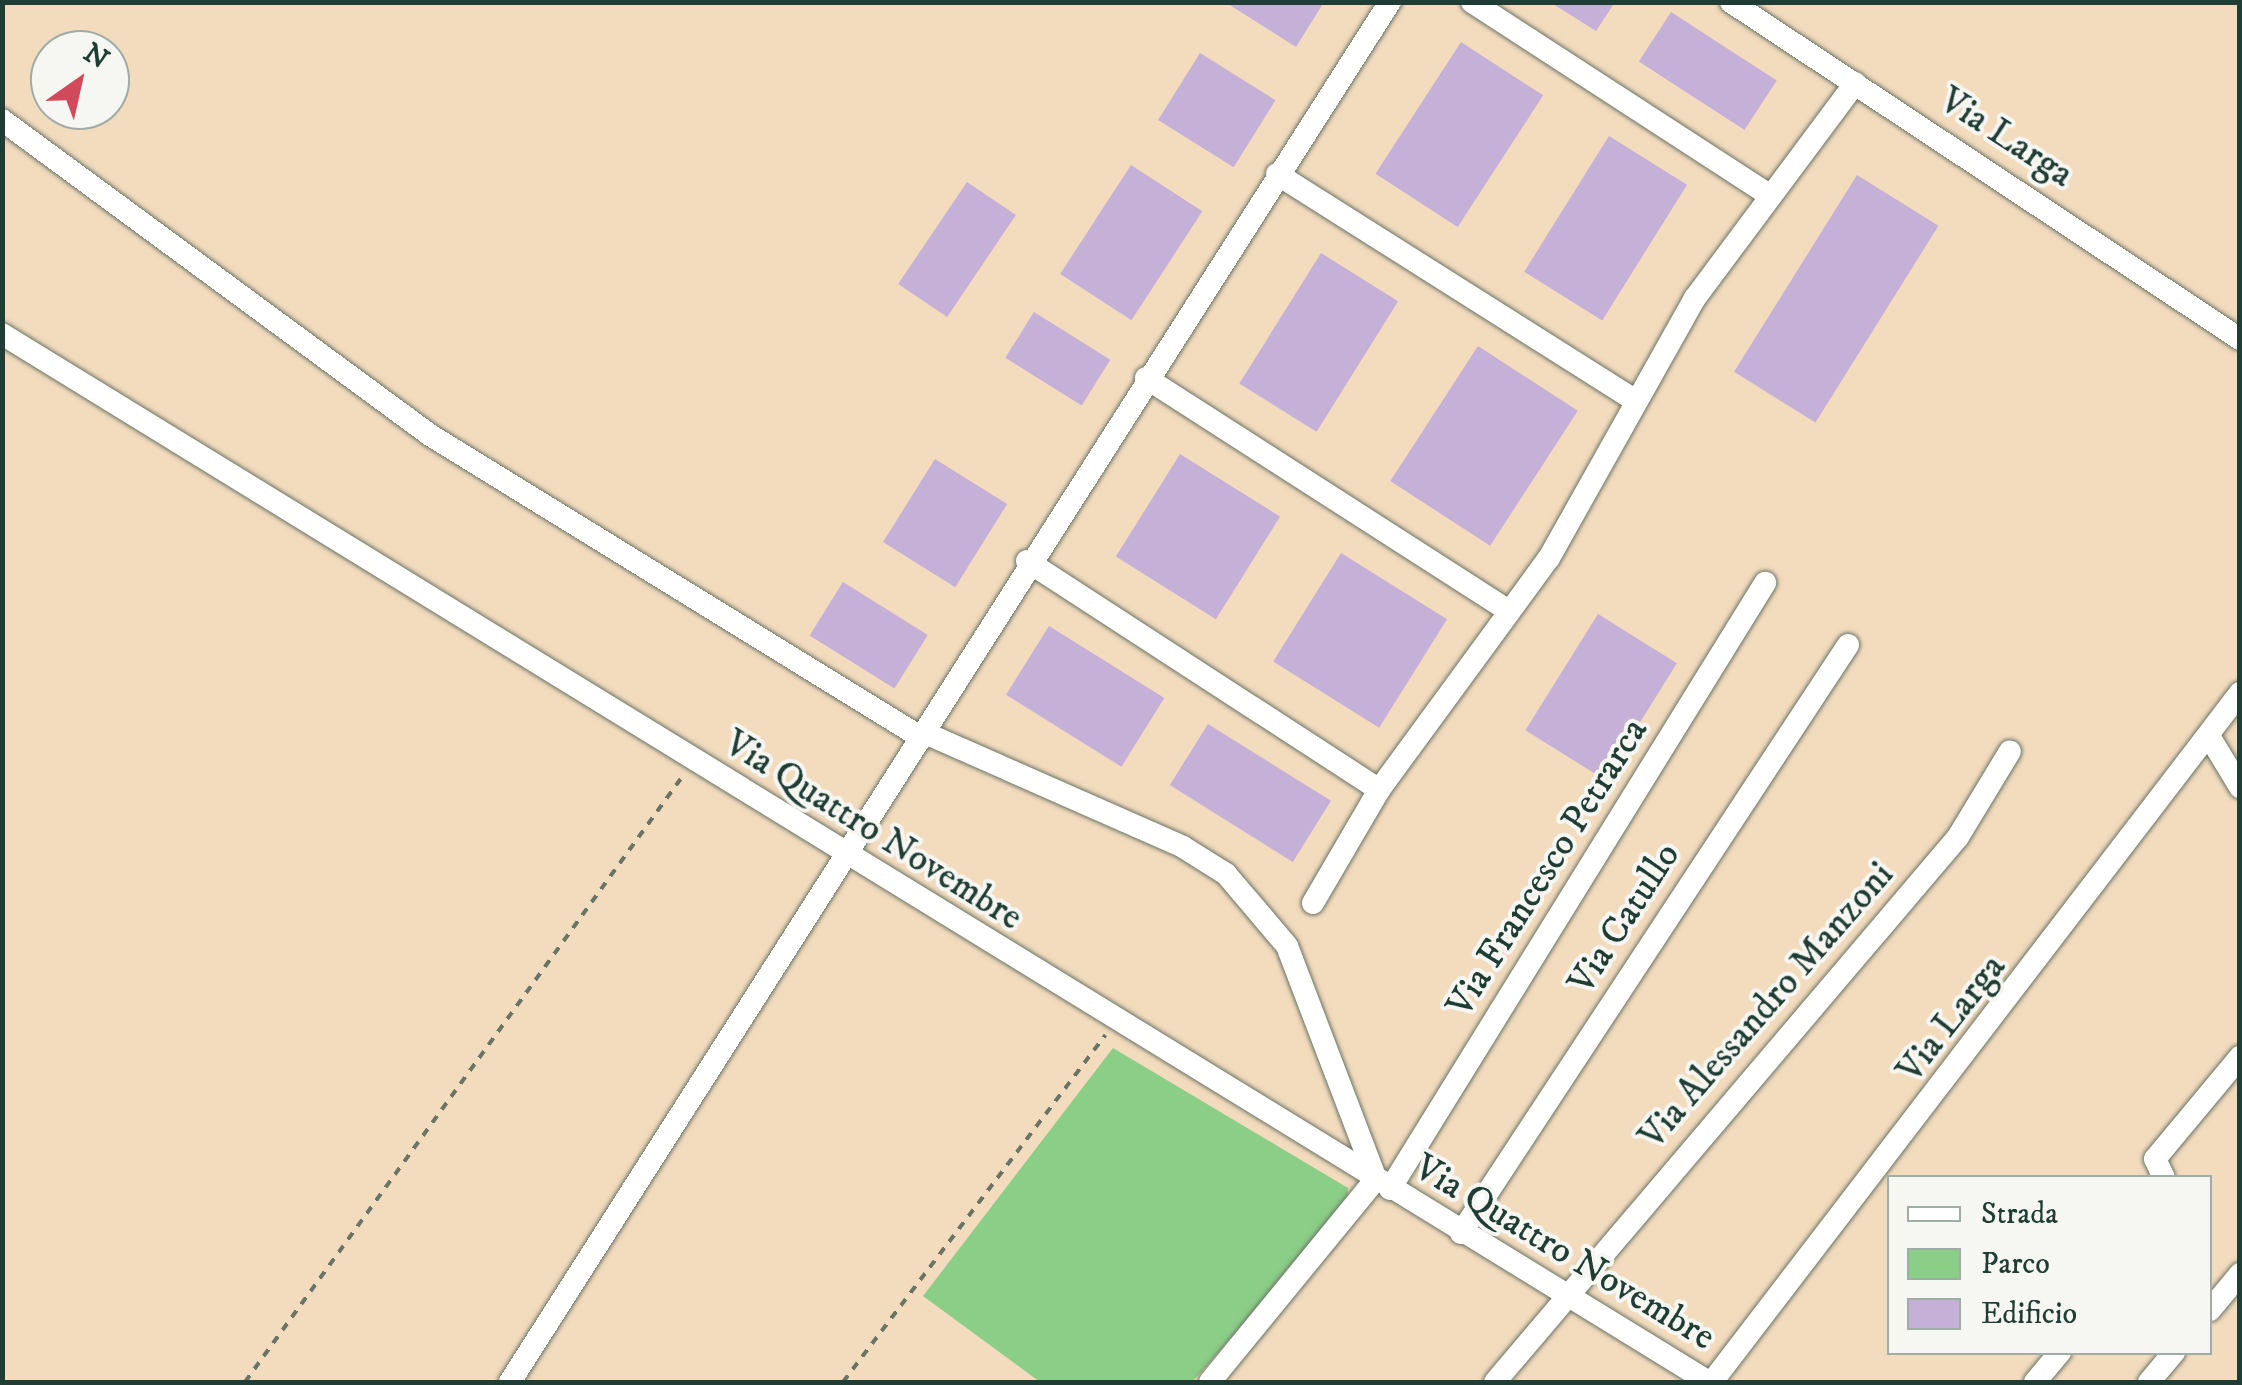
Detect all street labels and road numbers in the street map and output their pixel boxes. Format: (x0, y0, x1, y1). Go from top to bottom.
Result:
street label: Via Larga (1931, 78, 2081, 198)
street label: Via Francesco Petrarca (1438, 710, 1658, 1026)
street label: Via Quattro Novembre (716, 721, 1030, 941)
street label: Via Catullo (1559, 835, 1691, 1003)
street label: Via Alessandro Manzoni (1630, 853, 1904, 1159)
street label: Via Larga (1888, 946, 2016, 1092)
street label: Via Quattro Novembre (1405, 1145, 1723, 1361)

